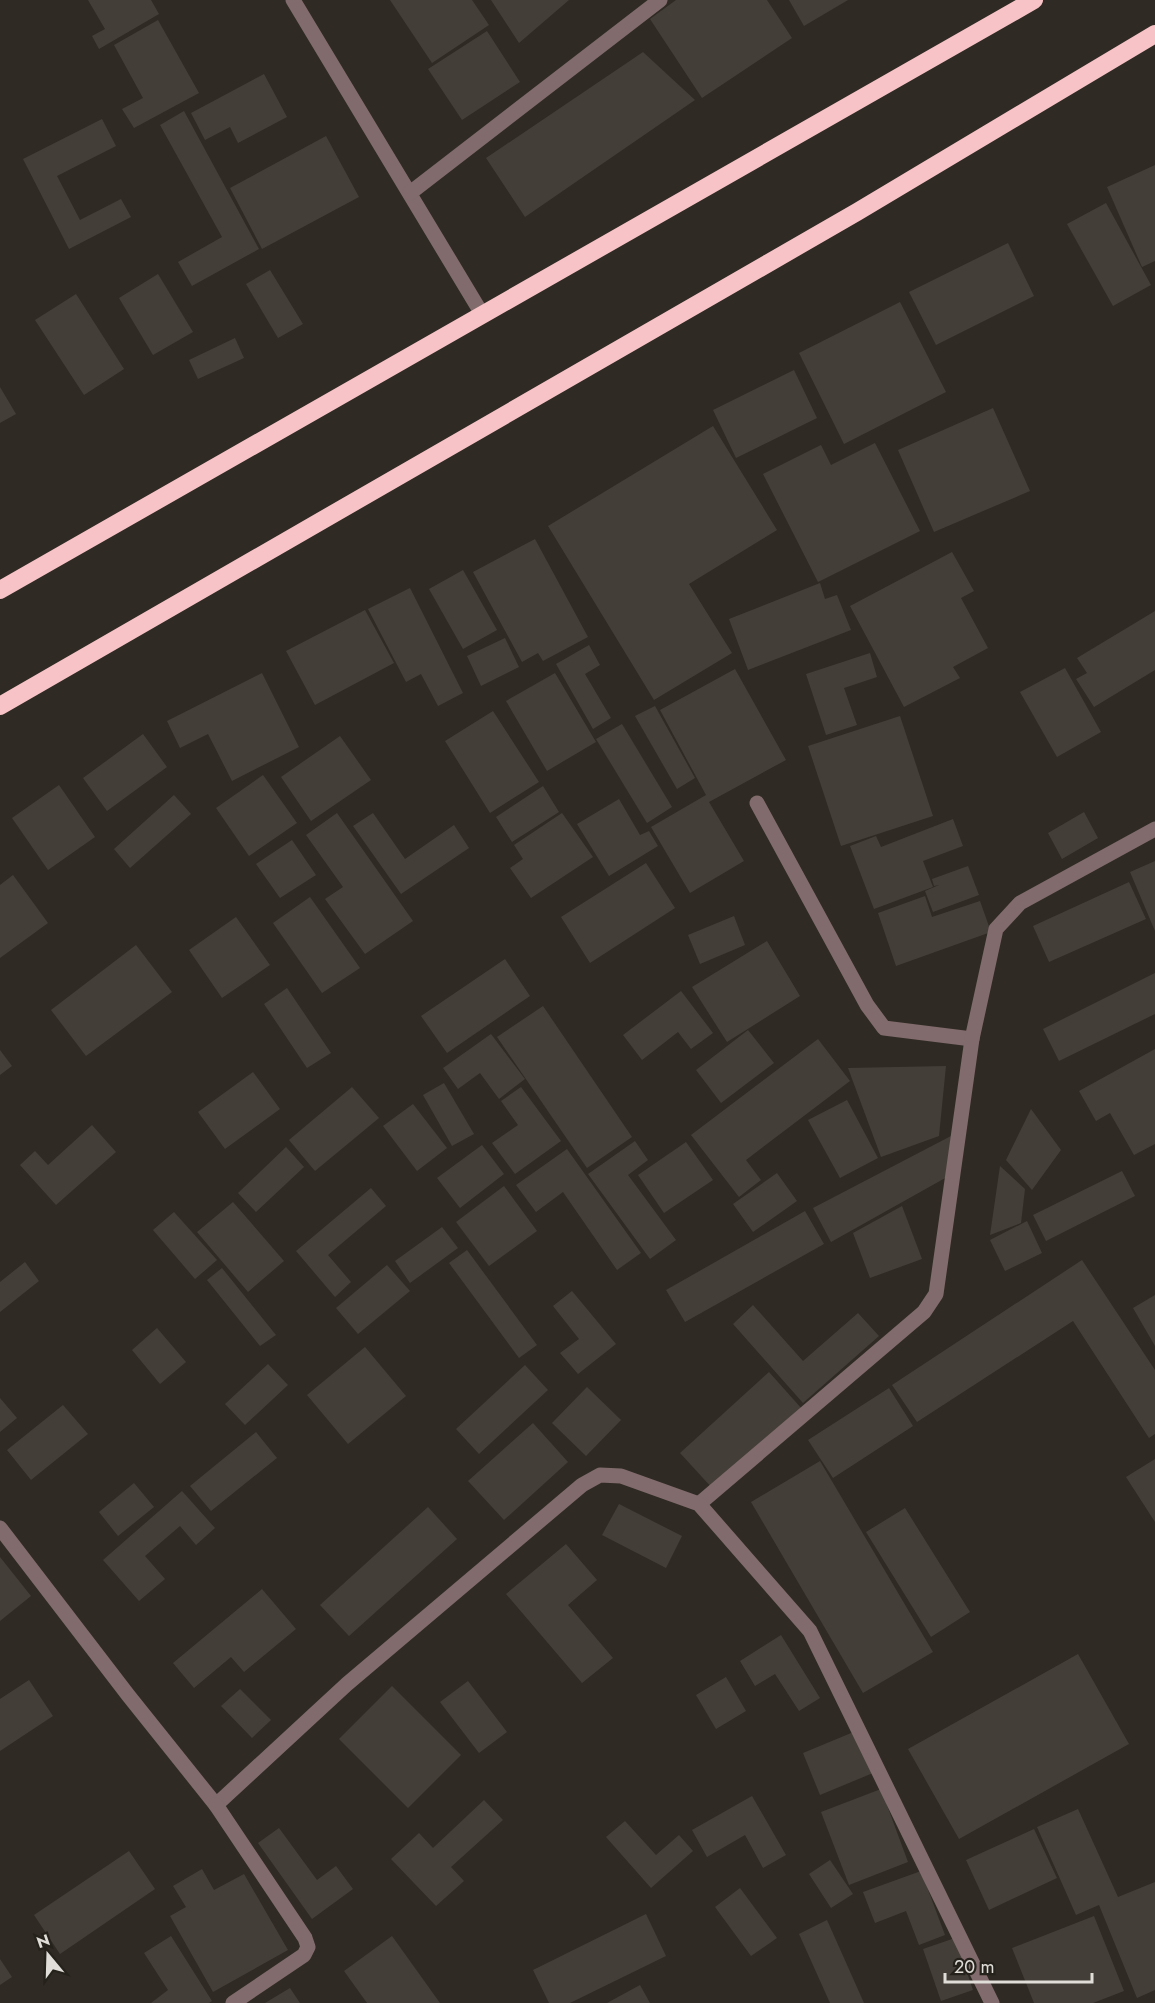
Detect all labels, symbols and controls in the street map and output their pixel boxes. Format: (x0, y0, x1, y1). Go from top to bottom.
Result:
north arrow (18, 1925, 78, 1985)
text: N (34, 1928, 53, 1954)
scale bar (945, 1946, 1092, 1984)
text: 20 m (954, 1954, 994, 1980)

